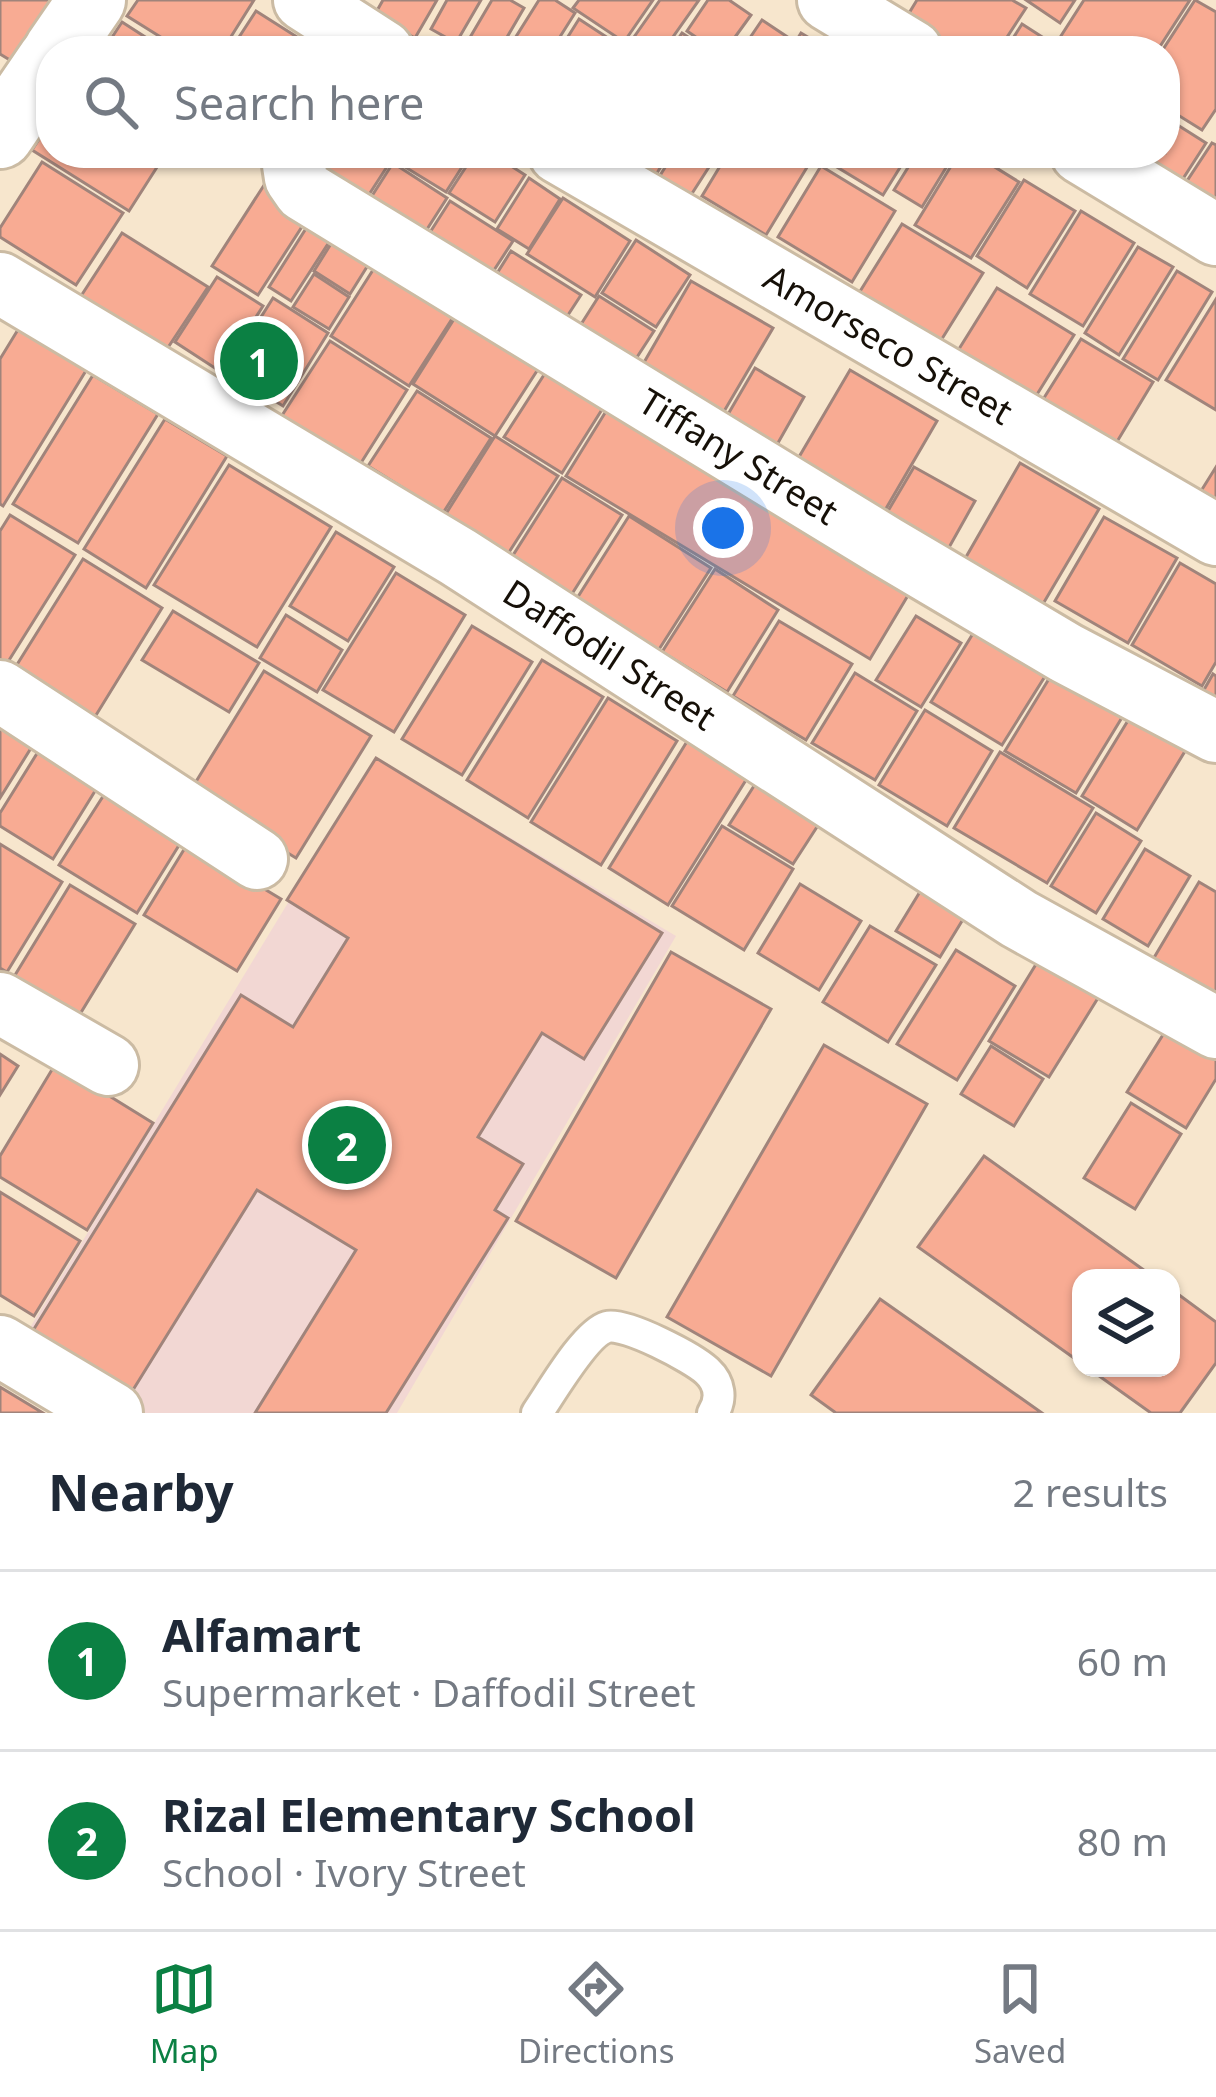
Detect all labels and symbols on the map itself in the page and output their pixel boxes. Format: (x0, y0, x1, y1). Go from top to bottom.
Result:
street label: Amorseco Street (755, 253, 1022, 436)
pin: 1 (220, 316, 298, 406)
street label: Tiffany Street (630, 377, 847, 536)
your location (693, 498, 753, 558)
street label: Daffodil Street (494, 568, 725, 741)
pin: 2 (308, 1100, 386, 1190)

